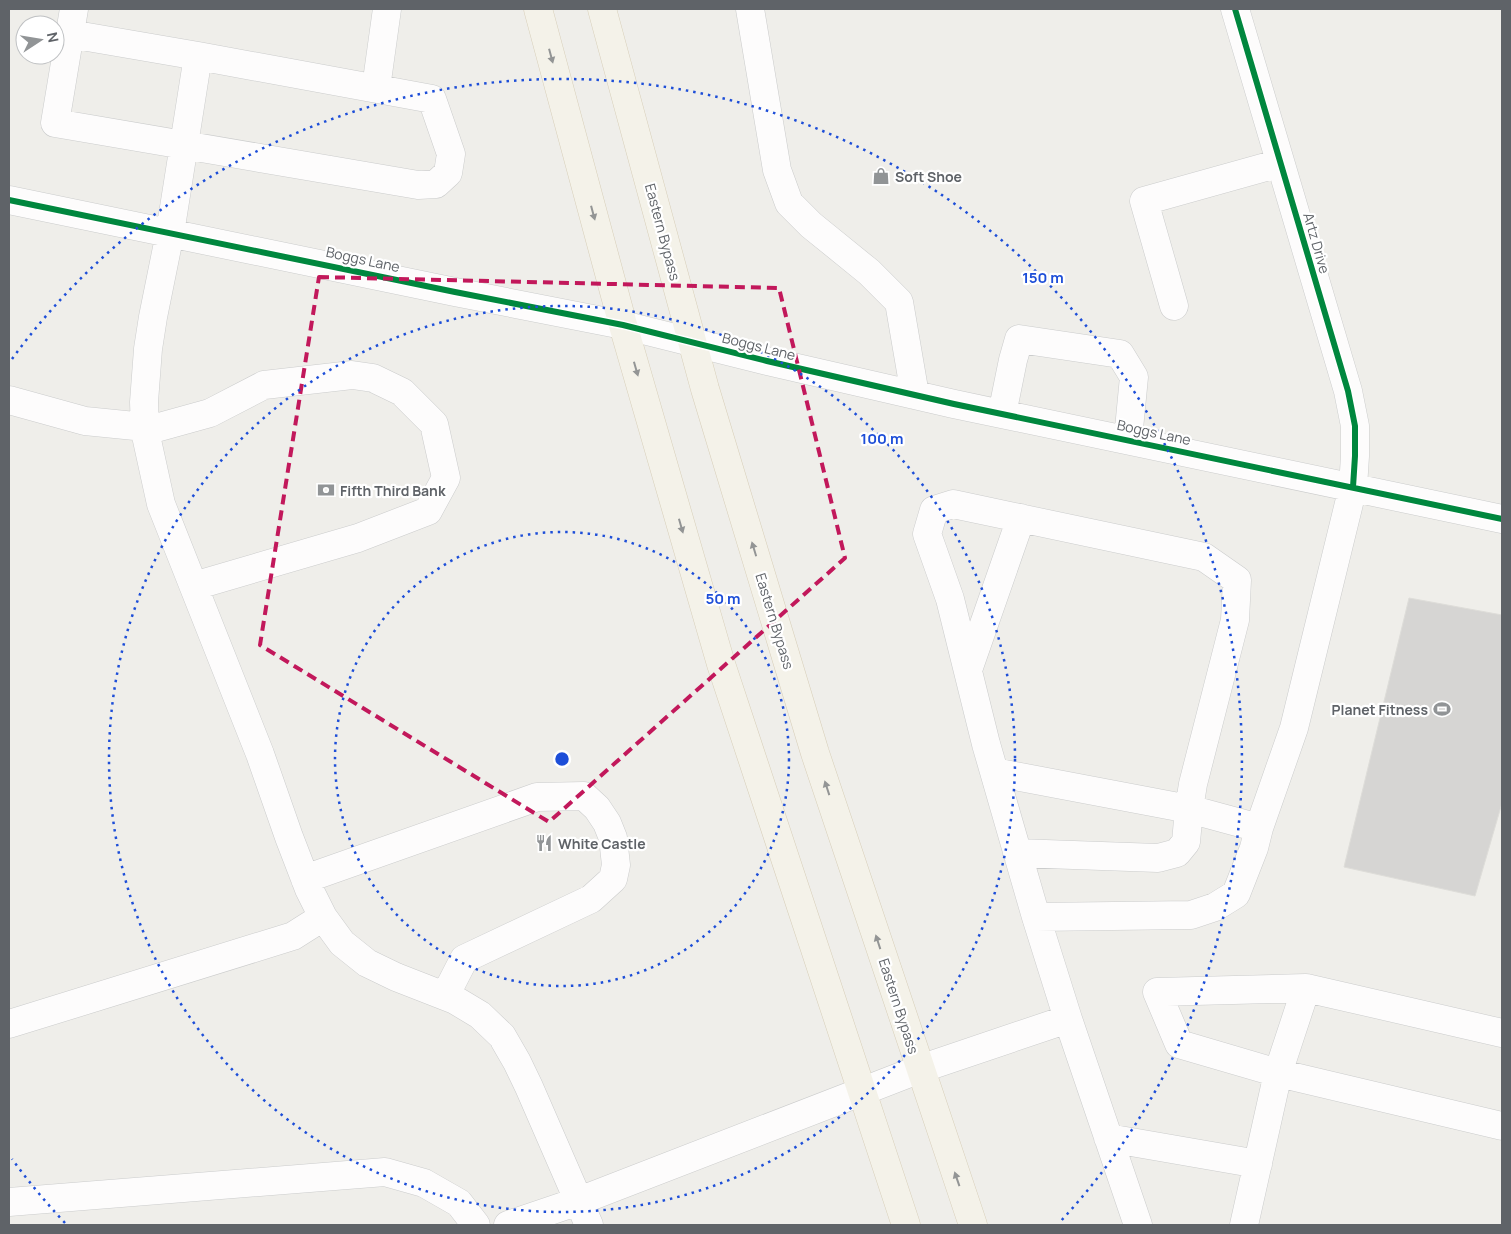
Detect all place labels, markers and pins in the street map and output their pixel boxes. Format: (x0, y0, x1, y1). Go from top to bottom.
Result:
shop icon: Soft Shoe (871, 166, 891, 186)
place label: Soft Shoe (895, 167, 962, 186)
bank icon: Fifth Third Bank (316, 480, 336, 500)
place label: Fifth Third Bank (340, 481, 446, 500)
sports icon: Planet Fitness (1432, 699, 1452, 719)
place label: Planet Fitness (1332, 700, 1428, 719)
centre of rings (553, 750, 571, 768)
restaurant icon: White Castle (534, 833, 554, 853)
place label: White Castle (558, 834, 646, 853)

